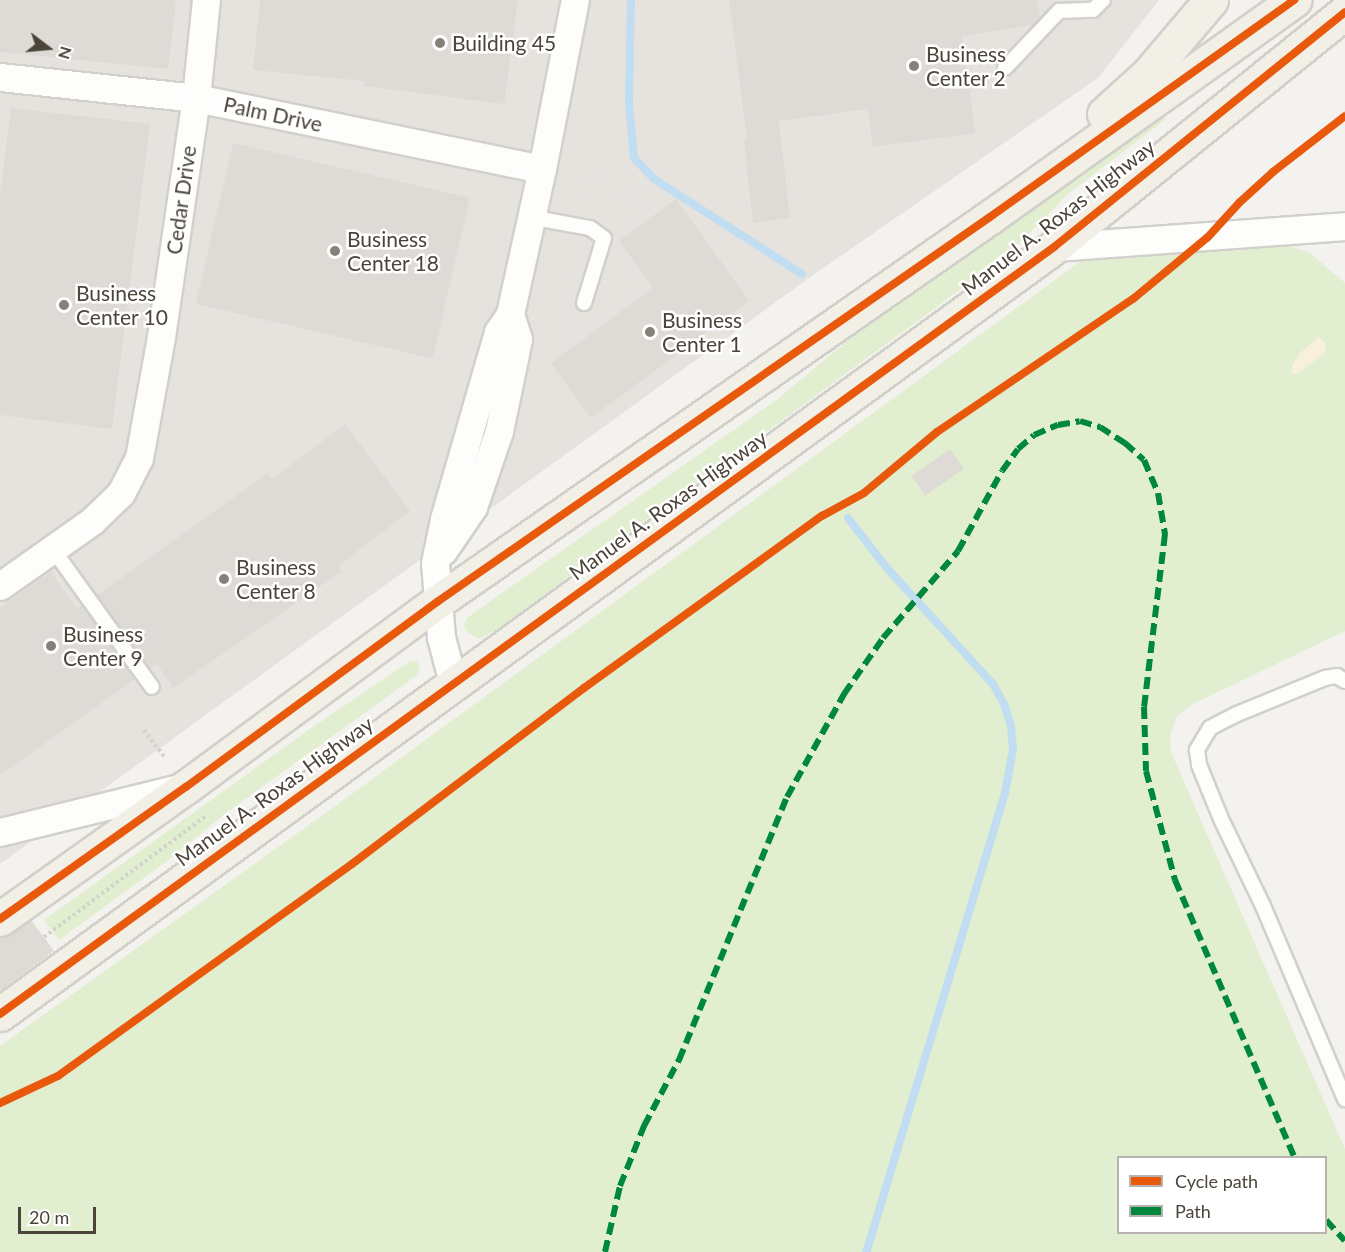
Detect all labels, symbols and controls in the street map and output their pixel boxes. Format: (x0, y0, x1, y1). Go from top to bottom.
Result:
north arrow (18, 18, 78, 78)
place label: Building 45 (452, 30, 556, 56)
marker: Building 45 (433, 36, 447, 50)
place label: Business Center 2 (926, 41, 1006, 91)
text: N (55, 45, 77, 62)
marker: Business Center 2 (907, 59, 921, 73)
street label: Palm Drive (221, 91, 325, 137)
street label: Manuel A. Roxas Highway (956, 133, 1160, 301)
street label: Cedar Drive (161, 144, 201, 256)
place label: Business Center 18 (347, 226, 439, 276)
marker: Business Center 18 (328, 244, 342, 258)
place label: Business Center 10 (76, 280, 168, 330)
marker: Business Center 10 (57, 298, 71, 312)
place label: Business Center 1 (662, 307, 742, 357)
marker: Business Center 1 (643, 325, 657, 339)
street label: Manuel A. Roxas Highway (564, 425, 772, 585)
place label: Business Center 8 (236, 554, 316, 604)
marker: Business Center 8 (217, 572, 231, 586)
place label: Business Center 9 (63, 621, 143, 671)
marker: Business Center 9 (44, 639, 58, 653)
street label: Manuel A. Roxas Highway (170, 711, 378, 871)
legend (1117, 1156, 1327, 1234)
text: Cycle path (1175, 1170, 1258, 1192)
scale bar (21, 1195, 99, 1233)
text: Path (1175, 1200, 1211, 1222)
text: 20 m (29, 1206, 69, 1228)

